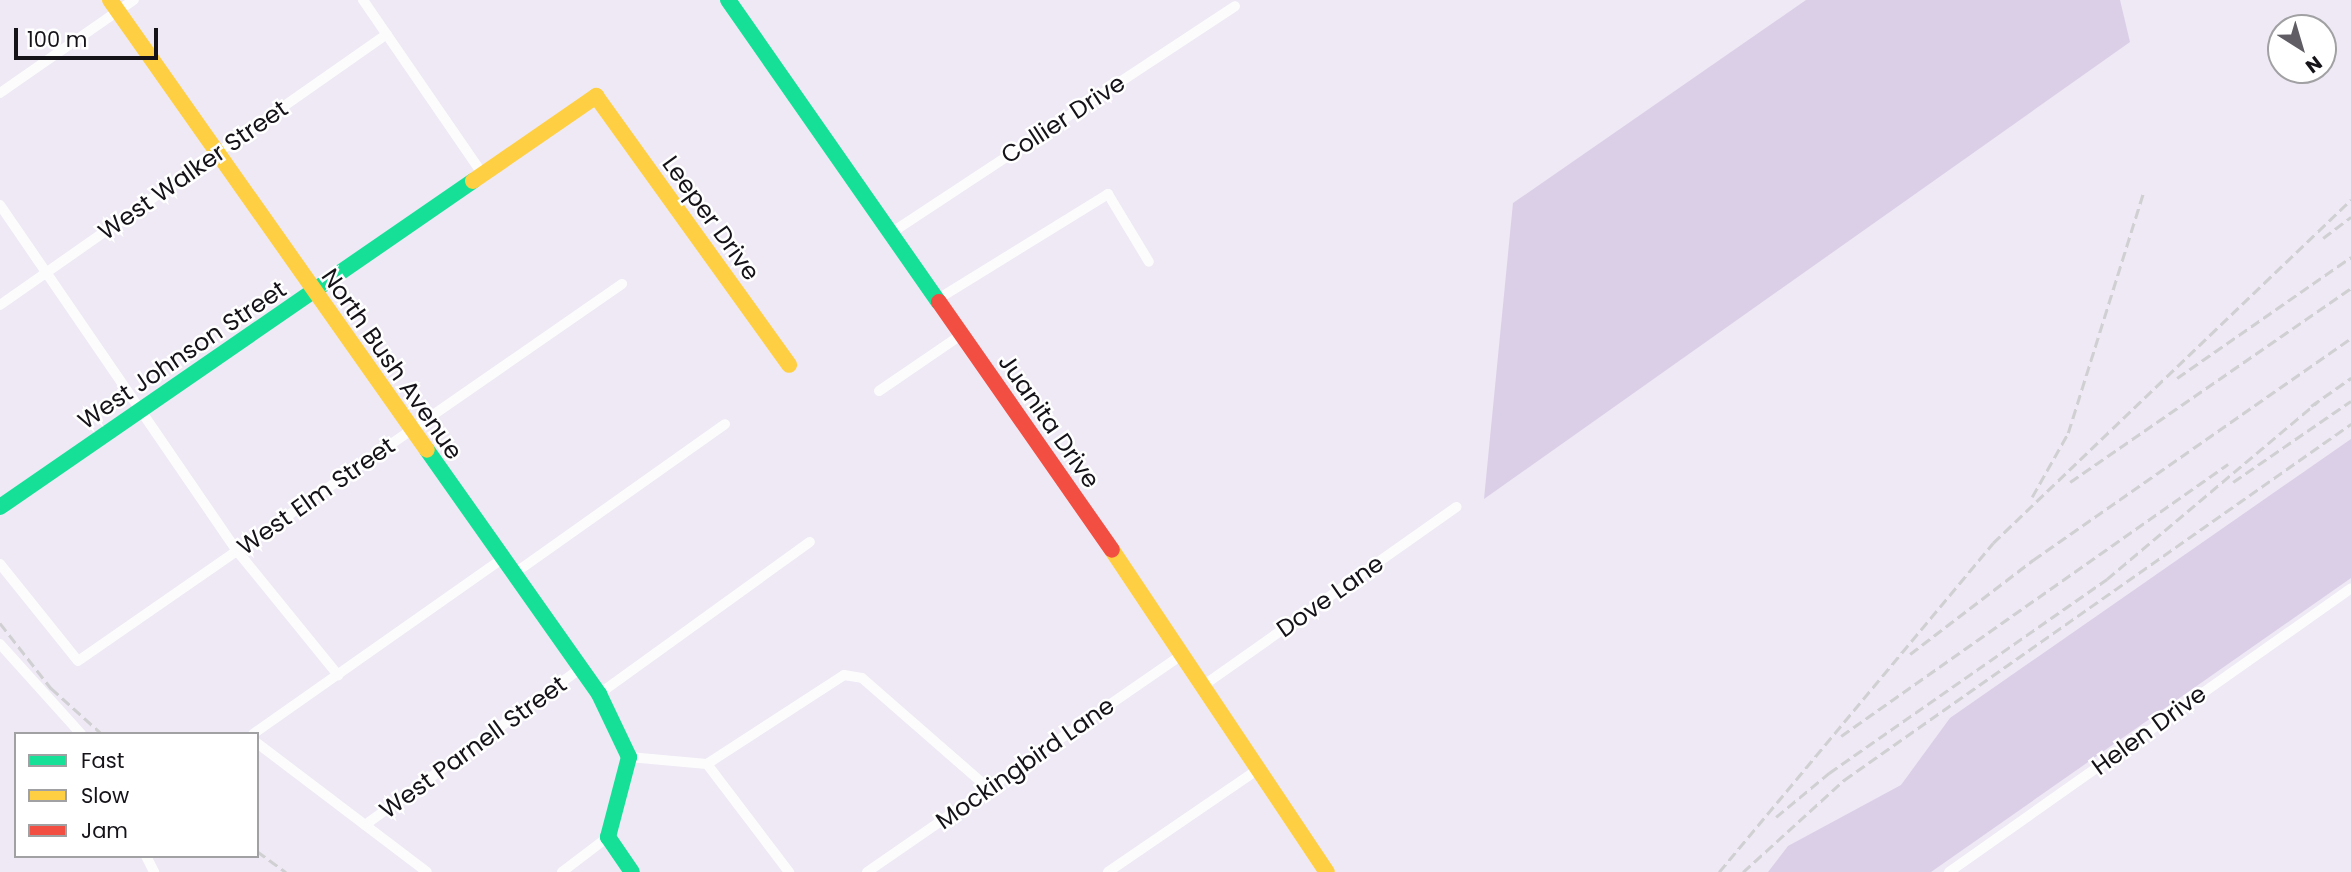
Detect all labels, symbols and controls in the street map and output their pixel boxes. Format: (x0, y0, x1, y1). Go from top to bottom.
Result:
scale bar (18, 14, 161, 58)
north arrow (2267, 14, 2337, 84)
text: 100 m (27, 25, 87, 54)
text: N (2300, 49, 2328, 80)
street label: Collier Drive (996, 68, 1130, 170)
street label: West Walker Street (93, 94, 293, 246)
street label: Leeper Drive (656, 150, 766, 286)
street label: North Bush Avenue (315, 263, 469, 465)
street label: West Johnson Street (73, 275, 291, 435)
street label: Juanita Drive (992, 348, 1106, 494)
street label: West Elm Street (232, 431, 400, 561)
street label: Dove Lane (1271, 549, 1389, 643)
street label: West Parnell Street (374, 670, 572, 824)
street label: Helen Drive (2086, 679, 2212, 781)
street label: Mockingbird Lane (930, 691, 1120, 835)
legend (14, 732, 259, 858)
text: Fast (81, 746, 124, 775)
text: Slow (81, 781, 129, 810)
text: Jam (81, 816, 128, 845)

